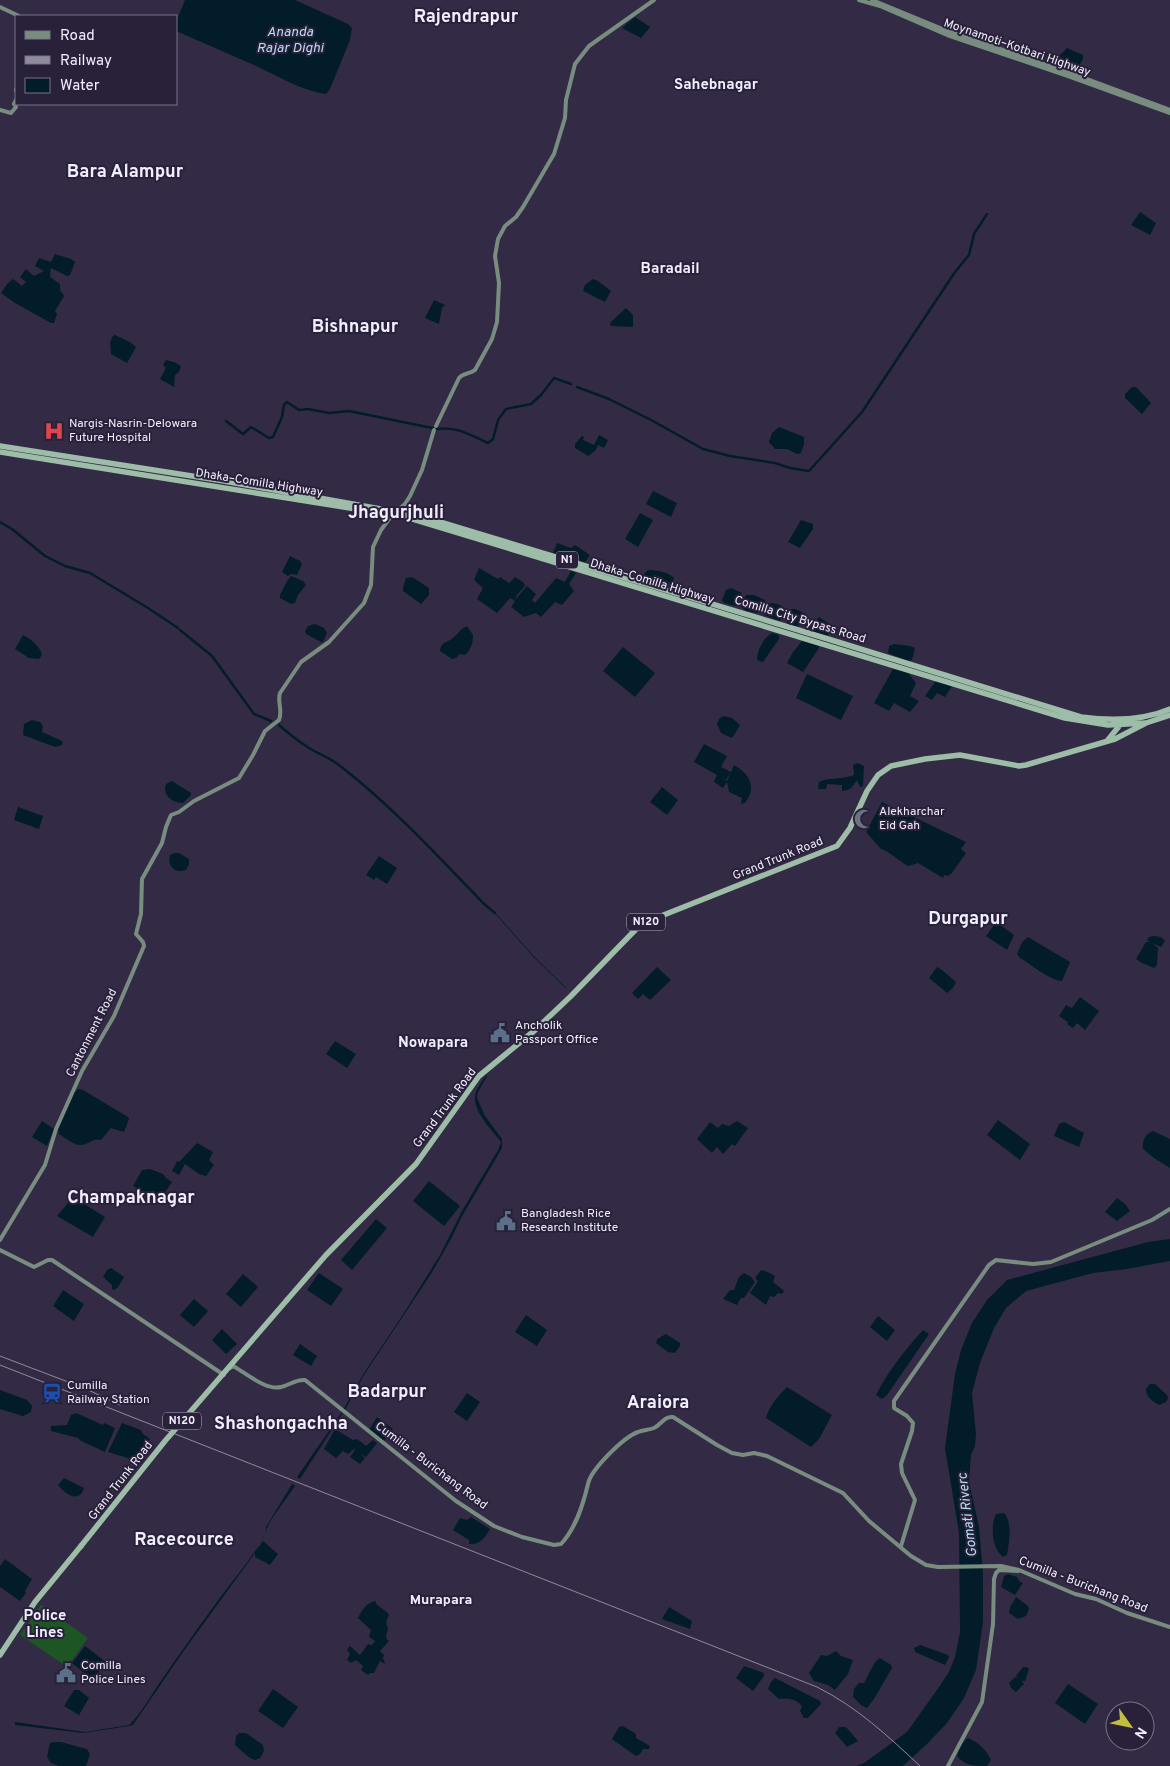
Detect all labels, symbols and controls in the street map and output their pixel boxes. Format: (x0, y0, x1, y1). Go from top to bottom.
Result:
district label: Rajendrapur (414, 6, 519, 29)
legend (15, 15, 178, 105)
street label: Moynamoti–Kotbari Highway (941, 15, 1093, 81)
water label: Ananda Rajar Dighi (256, 24, 325, 57)
text: Road (60, 27, 95, 46)
text: Railway (60, 52, 112, 71)
district label: Sahebnagar (674, 76, 759, 95)
text: Water (60, 77, 100, 96)
district label: Bara Alampur (67, 161, 184, 184)
district label: Baradail (640, 260, 700, 279)
district label: Bishnapur (312, 316, 399, 339)
place label: Nargis-Nasrin-Delowara Future Hospital (69, 416, 197, 446)
hospital icon: Nargis-Nasrin-Delowara Future Hospital (43, 420, 65, 442)
street label: Dhaka–Comilla Highway (194, 465, 324, 501)
district label: Jhagurjhuli (348, 502, 444, 525)
road number: N1 (556, 552, 578, 568)
street label: Dhaka–Comilla Highway (588, 556, 716, 608)
street label: Comilla City Bypass Road (732, 592, 868, 648)
place label: Alekharchar Eid Gah (879, 804, 945, 834)
mosque icon: Alekharchar Eid Gah (853, 808, 875, 830)
street label: Grand Trunk Road (730, 834, 826, 884)
district label: Durgapur (928, 908, 1008, 931)
road number: N120 (627, 914, 665, 930)
street label: Cantonment Road (63, 986, 121, 1080)
place label: Ancholik Passport Office (515, 1018, 598, 1048)
public building icon: Ancholik Passport Office (489, 1022, 511, 1044)
district label: Nowapara (398, 1034, 468, 1053)
street label: Grand Trunk Road (410, 1065, 480, 1151)
district label: Champaknagar (67, 1187, 195, 1210)
place label: Bangladesh Rice Research Institute (521, 1206, 618, 1236)
public building icon: Bangladesh Rice Research Institute (495, 1210, 517, 1232)
place label: Cumilla Railway Station (67, 1378, 150, 1408)
district label: Badarpur (347, 1381, 427, 1404)
station icon: Cumilla Railway Station (41, 1382, 63, 1404)
district label: Araiora (627, 1392, 689, 1415)
road number: N120 (163, 1412, 201, 1430)
district label: Shashongachha (214, 1413, 348, 1436)
street label: Cumilla - Burichang Road (372, 1418, 490, 1514)
street label: Grand Trunk Road (85, 1438, 157, 1524)
water label: Gomati Riverc (954, 1472, 982, 1558)
district label: Racecource (134, 1529, 234, 1552)
street label: Cumilla - Burichang Road (1016, 1553, 1150, 1617)
district label: Murapara (410, 1592, 472, 1609)
district label: Police Lines (24, 1607, 66, 1643)
place label: Comilla Police Lines (81, 1658, 146, 1688)
public building icon: Comilla Police Lines (55, 1662, 77, 1684)
north arrow (1105, 1701, 1155, 1751)
text: N (1130, 1723, 1150, 1741)

